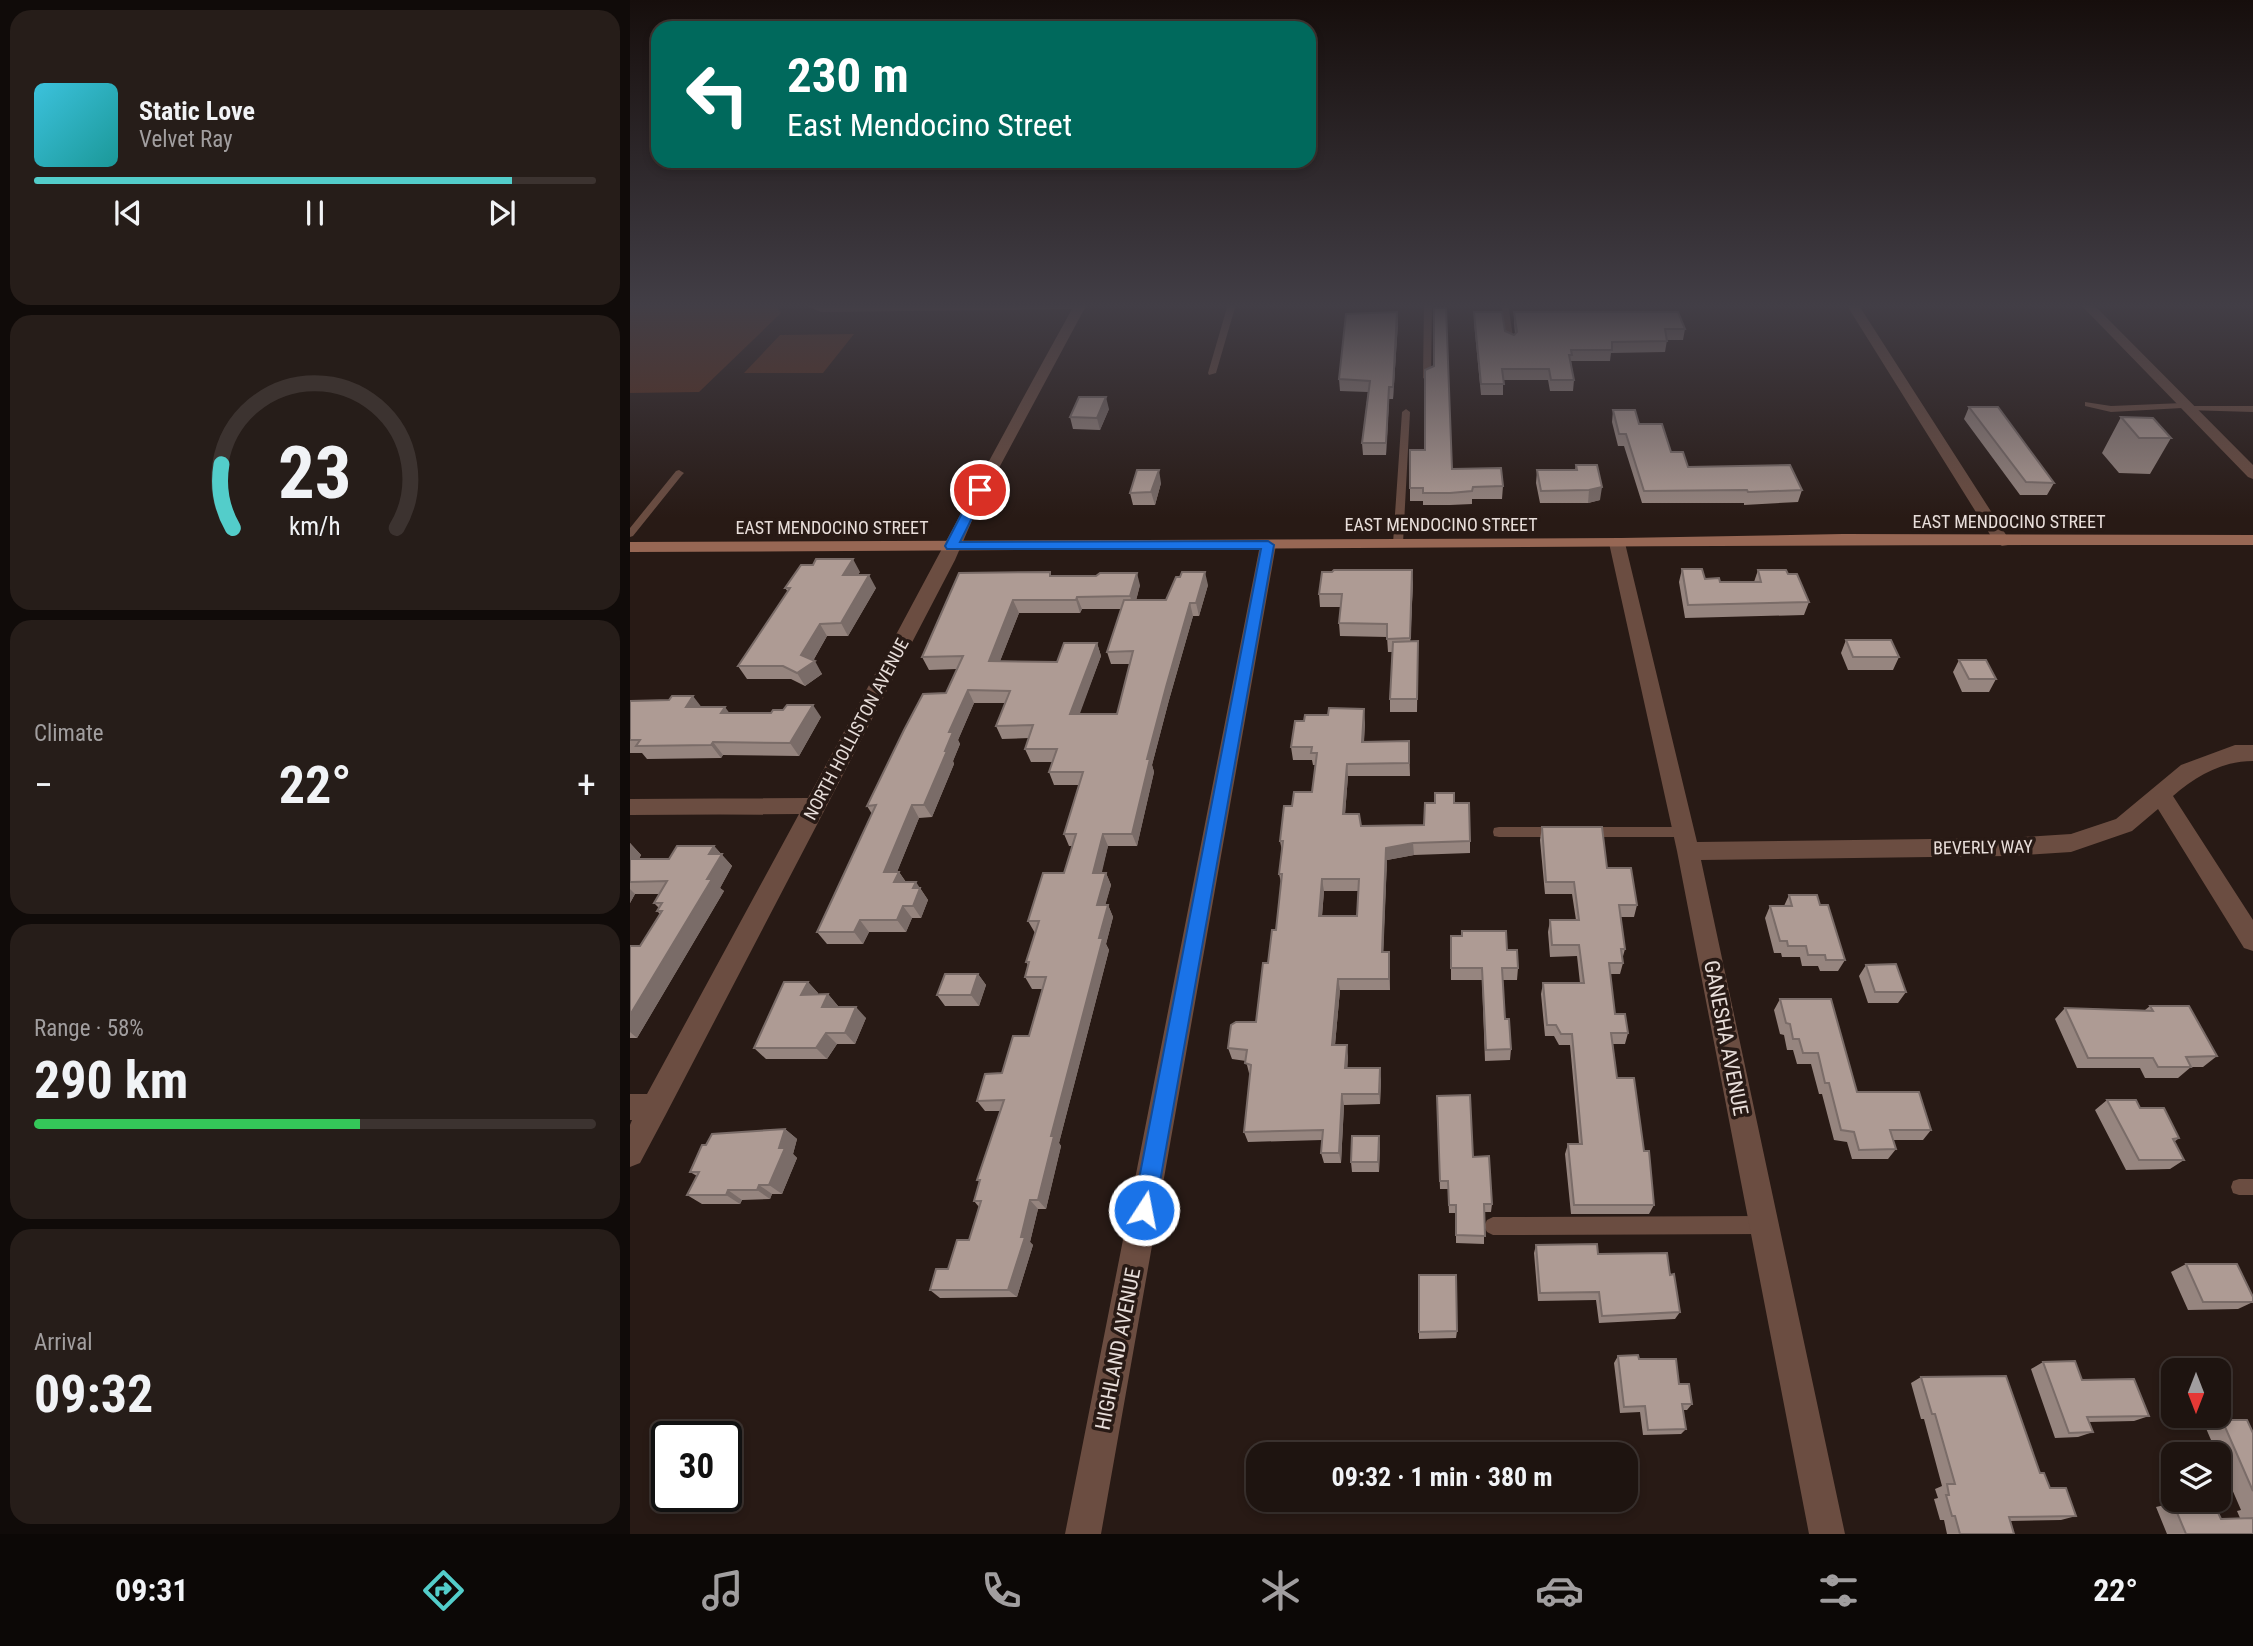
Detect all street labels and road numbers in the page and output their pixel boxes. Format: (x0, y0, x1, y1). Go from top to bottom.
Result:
street label: EAST MENDOCINO STREET (1912, 511, 2106, 532)
street label: EAST MENDOCINO STREET (1344, 514, 1538, 535)
street label: EAST MENDOCINO STREET (735, 517, 929, 538)
street label: NORTH HOLLISTON AVENUE (799, 635, 913, 823)
street label: BEVERLY WAY (1933, 836, 2034, 858)
street label: GANESHA AVENUE (1699, 958, 1753, 1118)
street label: HIGHLAND AVENUE (1091, 1266, 1145, 1432)

